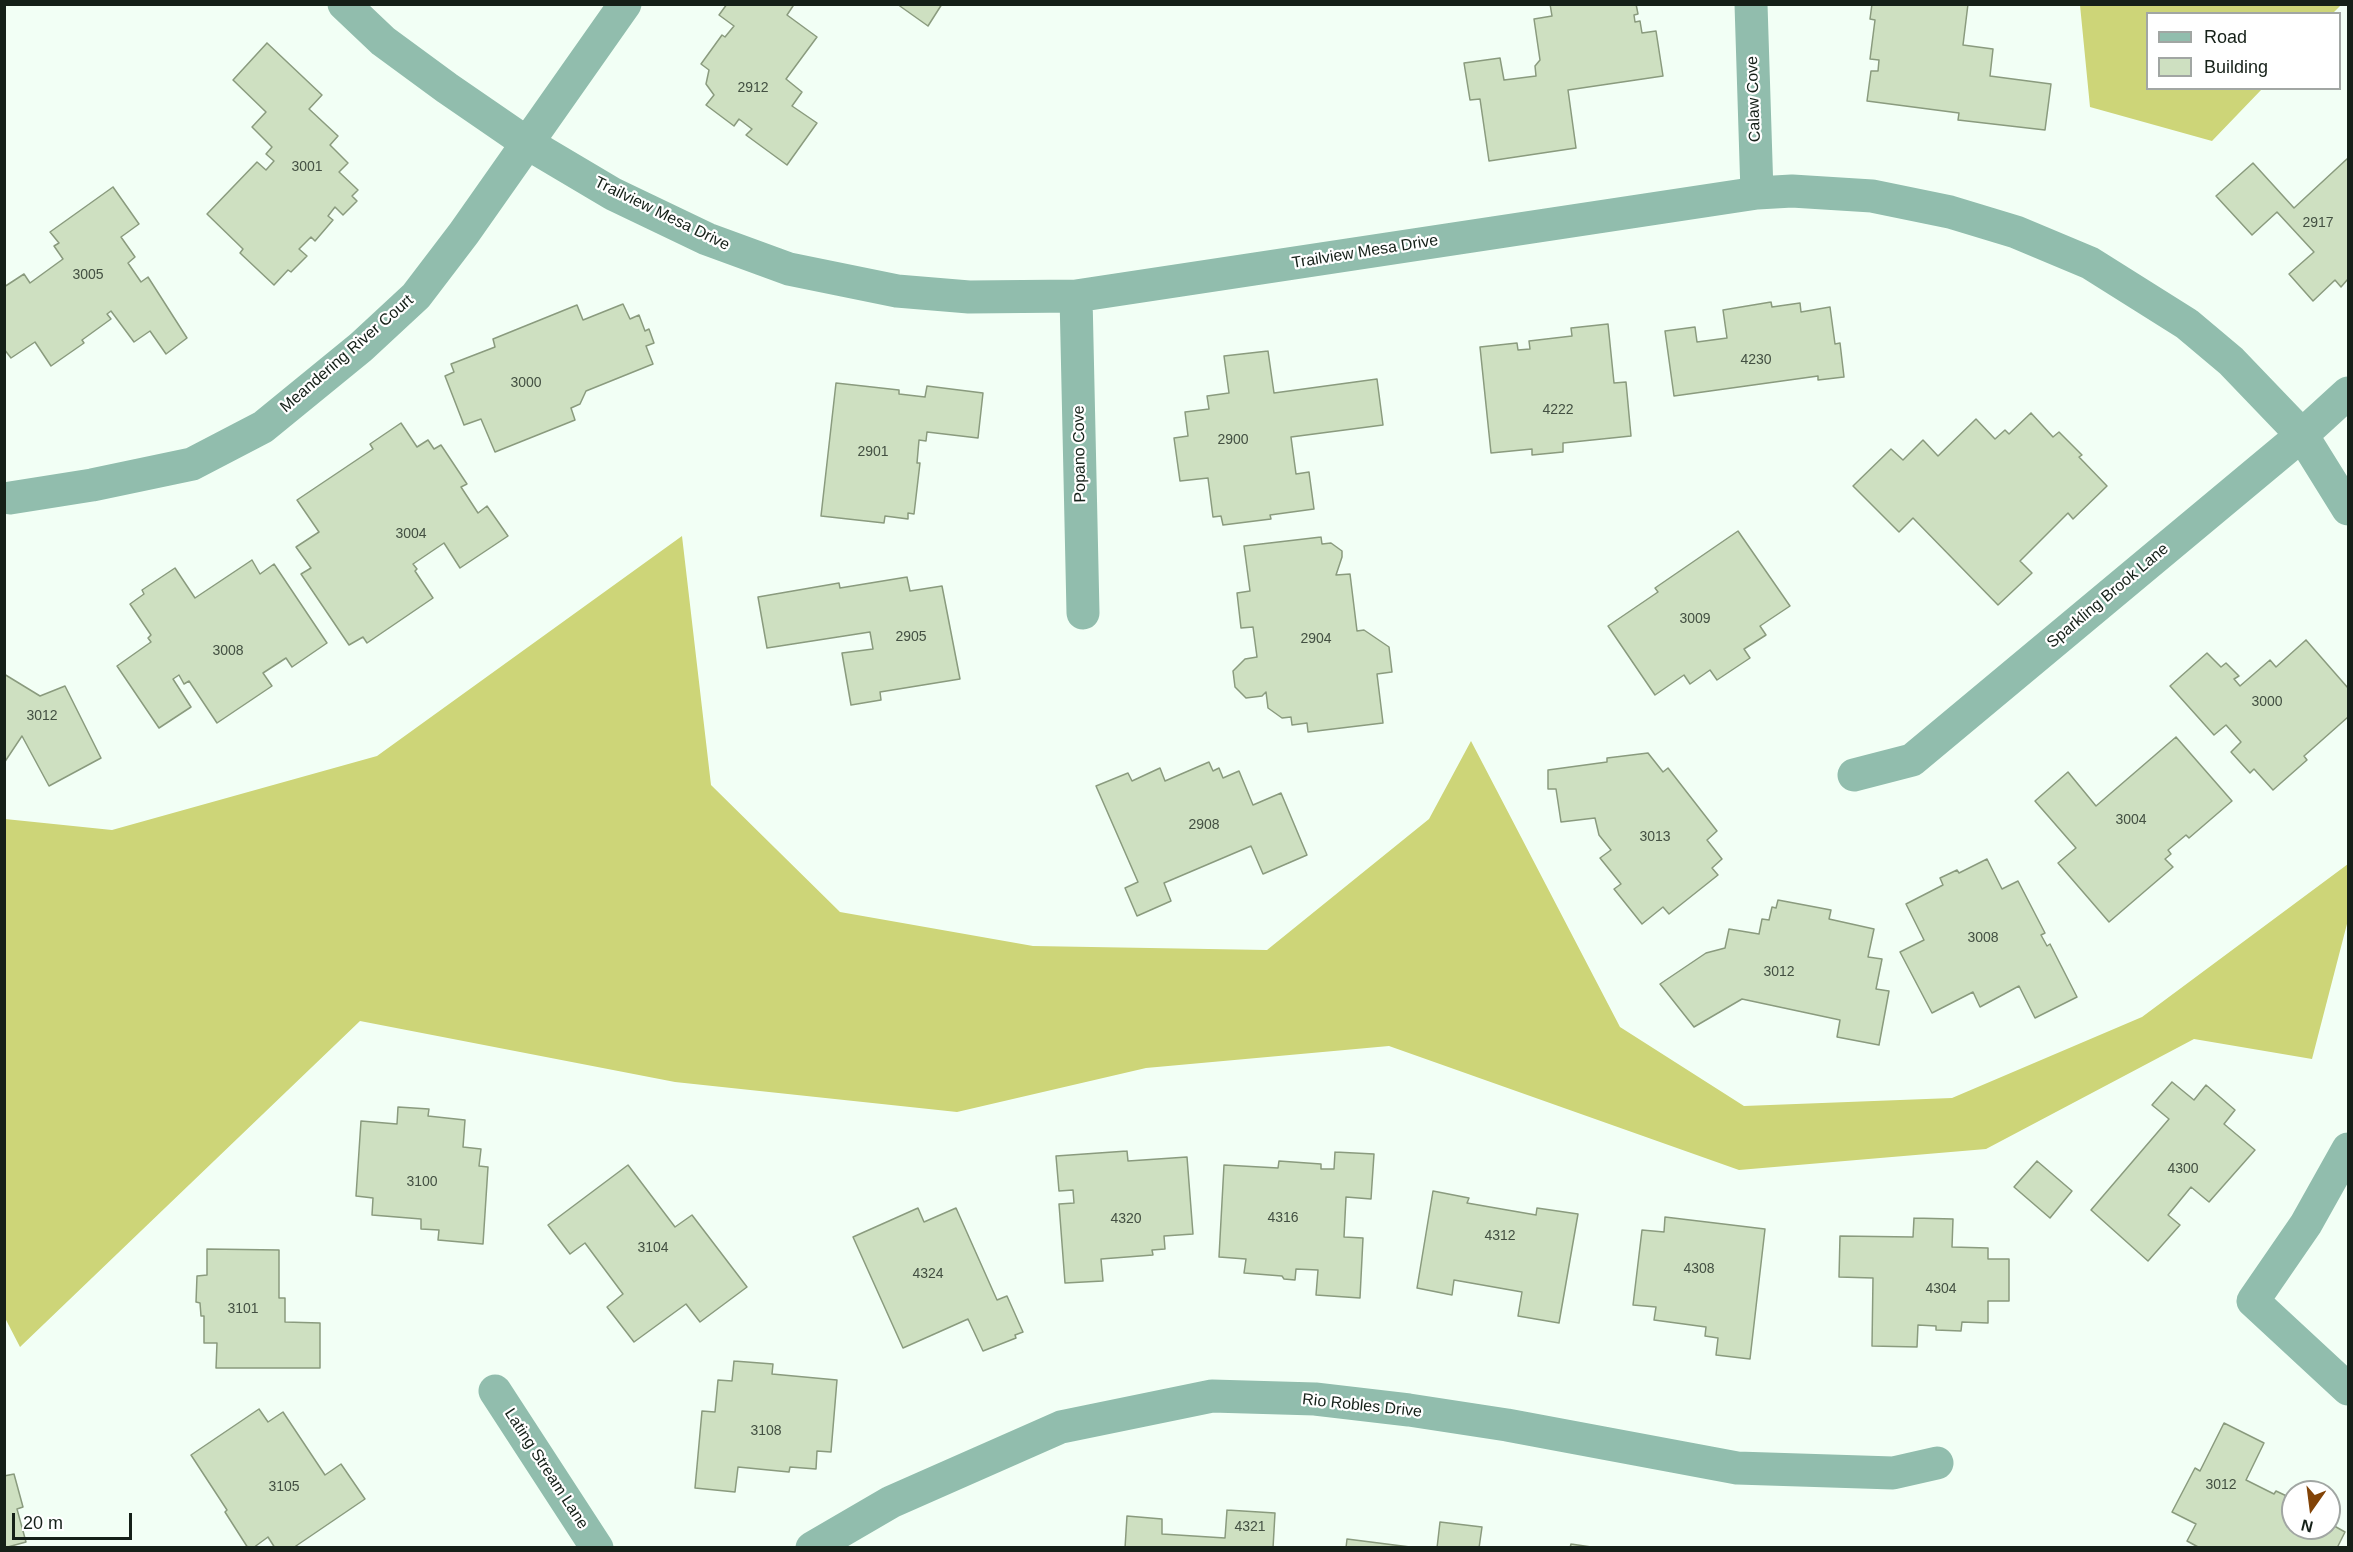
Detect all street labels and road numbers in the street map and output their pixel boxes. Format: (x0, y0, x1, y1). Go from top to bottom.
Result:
street label: Calaw Cove (1743, 56, 1765, 142)
street label: Trailview Mesa Drive (591, 173, 733, 255)
street label: Trailview Mesa Drive (1290, 231, 1440, 273)
street label: Meandering River Court (277, 291, 417, 417)
street label: Popano Cove (1070, 405, 1090, 503)
street label: Sparkling Brook Lane (2043, 539, 2173, 653)
street label: Rio Robles Drive (1301, 1390, 1423, 1422)
street label: Lating Stream Lane (500, 1405, 592, 1533)

